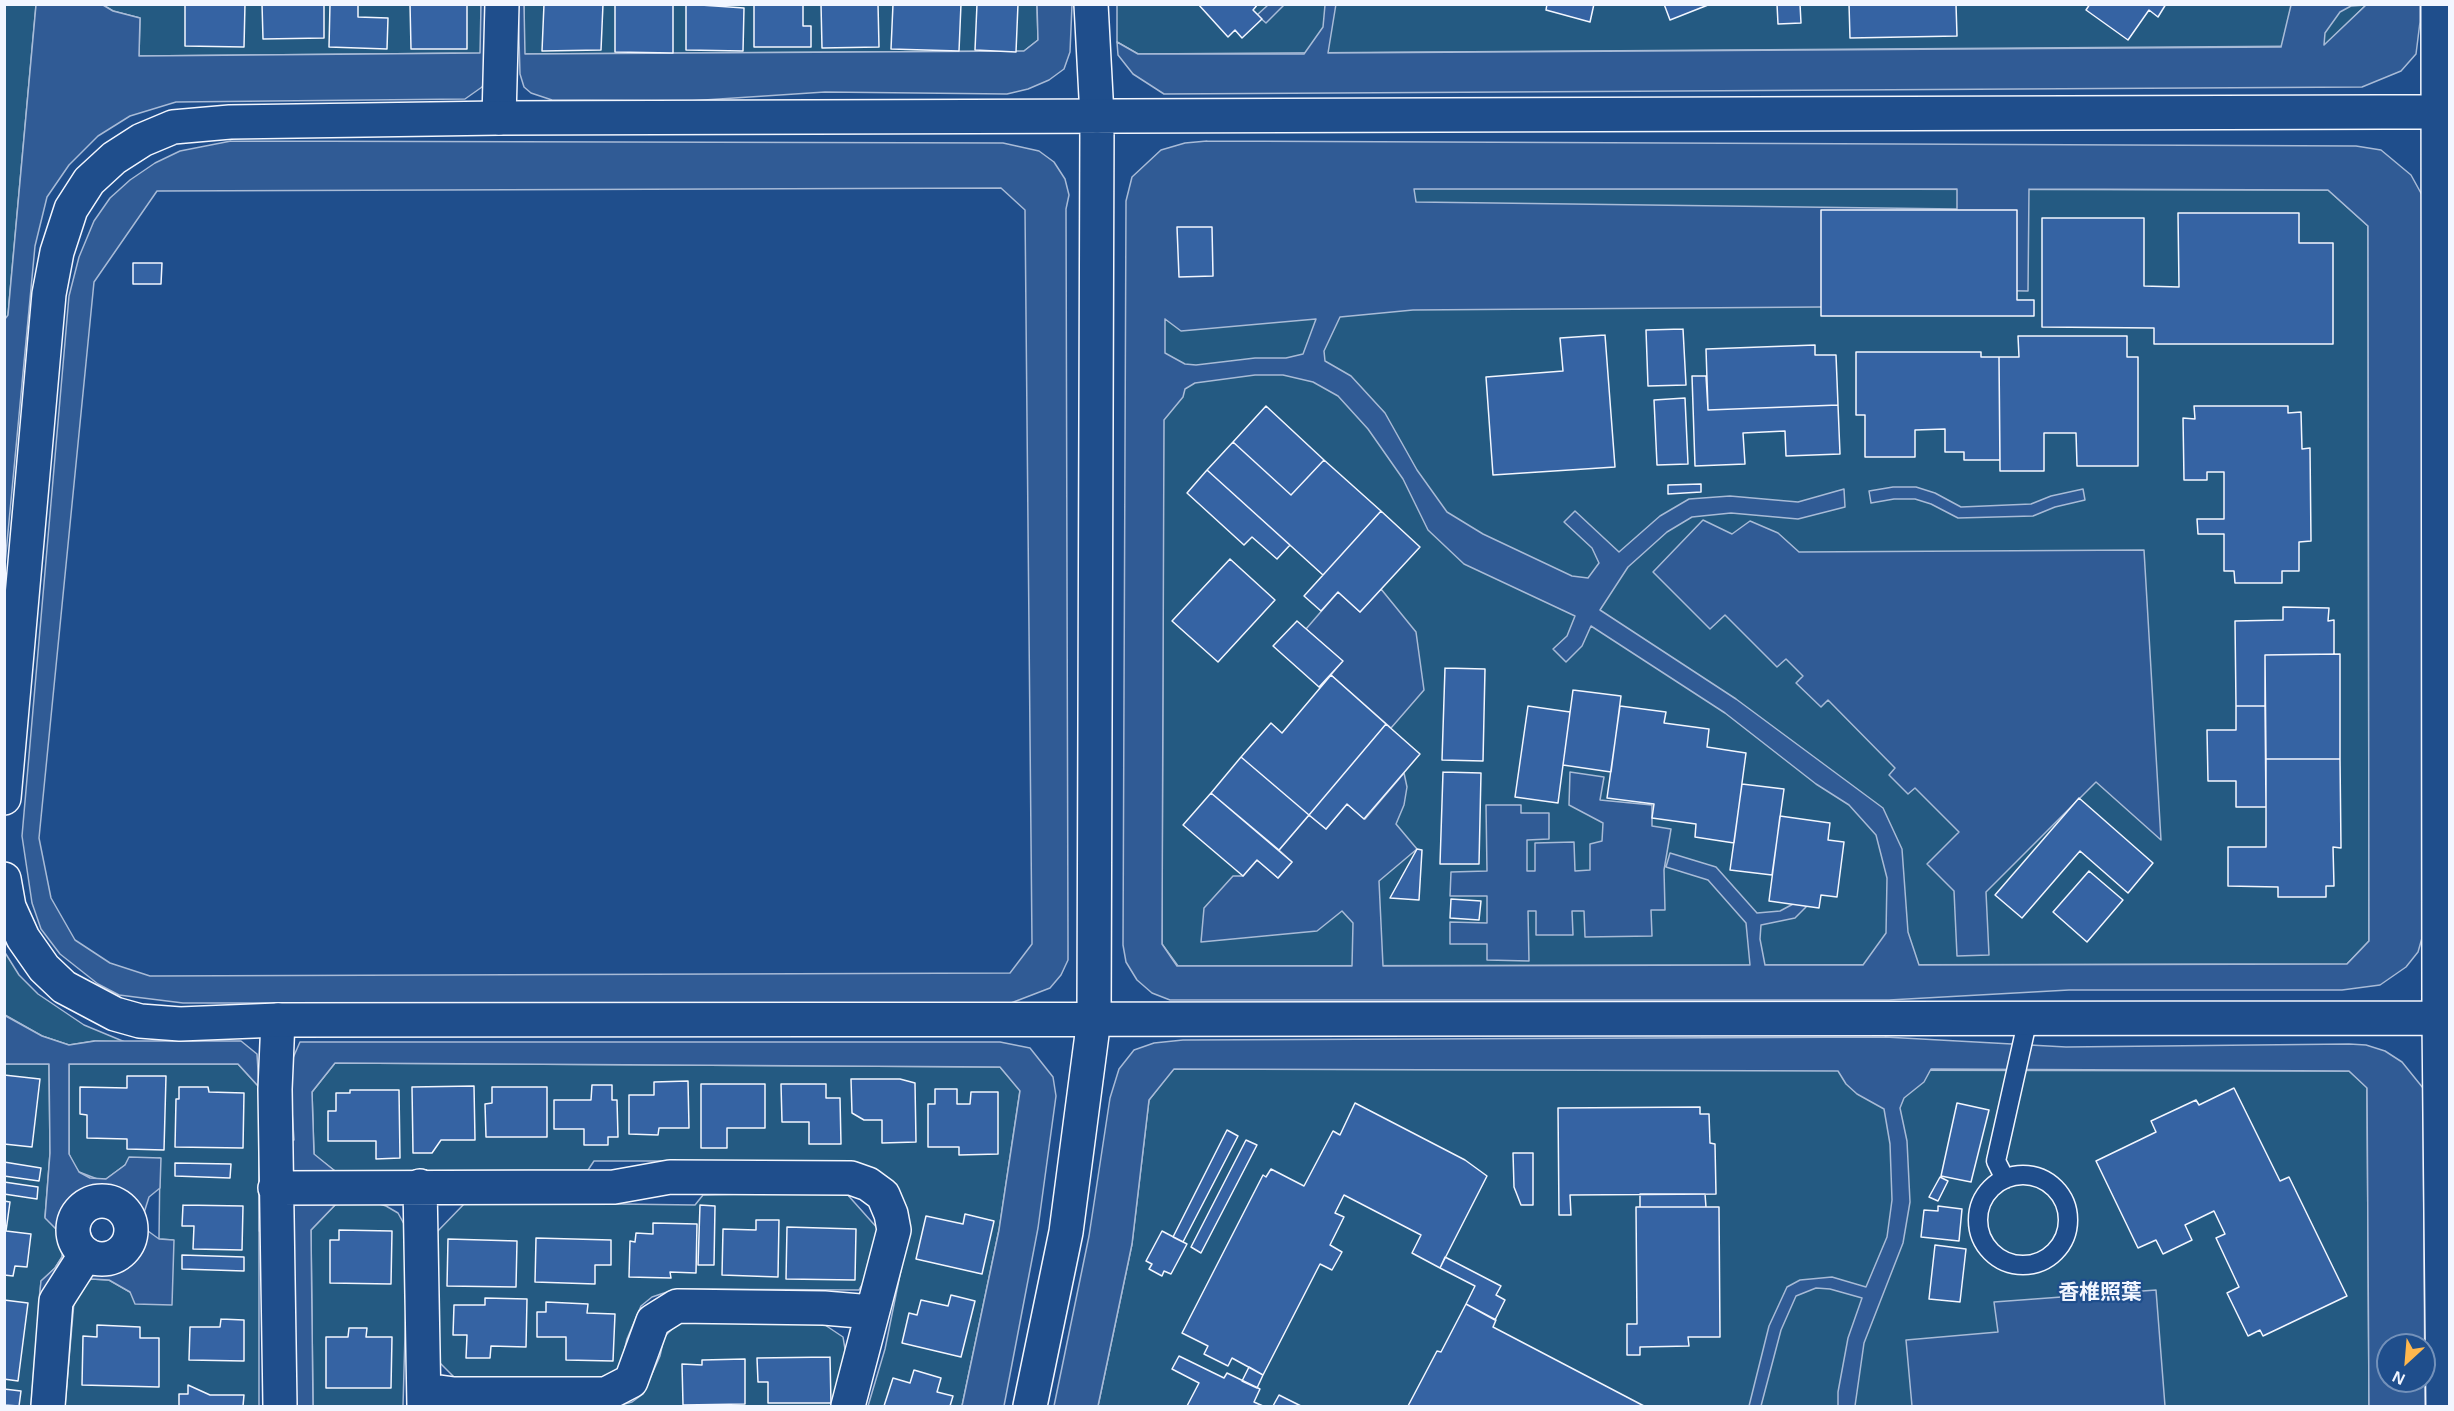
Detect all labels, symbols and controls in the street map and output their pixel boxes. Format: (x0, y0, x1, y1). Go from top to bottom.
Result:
district label: 香椎照葉 (2058, 1280, 2142, 1306)
north arrow (2376, 1333, 2436, 1393)
text: N (2390, 1368, 2408, 1388)

